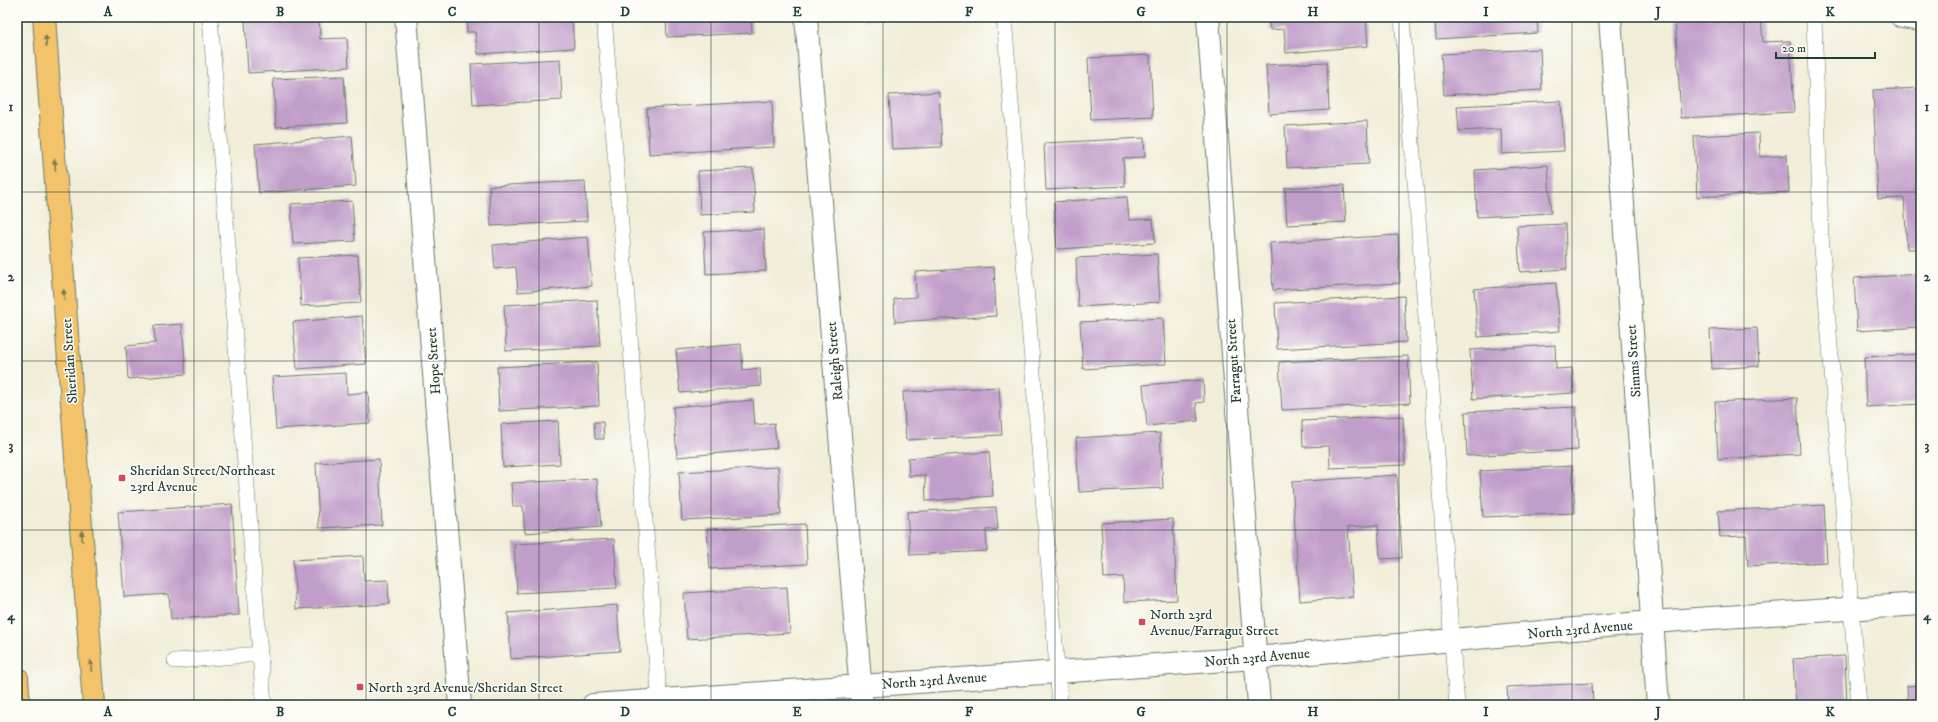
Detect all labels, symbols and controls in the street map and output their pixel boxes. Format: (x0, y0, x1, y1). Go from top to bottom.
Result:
text: A (103, 4, 113, 20)
text: B (276, 4, 284, 20)
text: C (448, 4, 457, 20)
text: D (620, 4, 630, 20)
text: E (792, 4, 802, 20)
text: F (965, 4, 974, 20)
text: G (1136, 4, 1146, 20)
text: H (1308, 4, 1319, 20)
text: I (1483, 4, 1489, 20)
text: J (1653, 4, 1661, 21)
text: K (1825, 4, 1835, 20)
scale bar (1776, 34, 1875, 60)
one-way arrow (42, 35, 49, 47)
text: 20 m (1782, 41, 1806, 56)
text: 1 (9, 99, 14, 115)
text: 1 (1925, 99, 1930, 115)
one-way arrow (51, 159, 58, 171)
text: 2 (8, 269, 15, 285)
text: 2 (1924, 269, 1931, 285)
one-way arrow (61, 289, 68, 301)
street label: Sheridan Street (58, 317, 82, 404)
street label: Farragut Street (1222, 318, 1246, 404)
street label: Raleigh Street (823, 320, 847, 401)
street label: Simms Street (1622, 323, 1646, 398)
street label: Hope Street (423, 326, 445, 395)
text: 3 (9, 438, 14, 454)
text: 3 (1925, 438, 1930, 454)
place label: Sheridan Street/Northeast 23rd Avenue (130, 462, 276, 496)
marker: Sheridan Street/Northeast 23rd Avenue (117, 473, 127, 483)
one-way arrow (78, 530, 85, 542)
place label: North 23rd Avenue/Farragut Street (1150, 606, 1279, 640)
text: 4 (6, 608, 15, 625)
text: 4 (1922, 608, 1931, 625)
street label: North 23rd Avenue (1527, 616, 1634, 644)
marker: North 23rd Avenue/Farragut Street (1137, 617, 1147, 627)
street label: North 23rd Avenue (1204, 644, 1311, 672)
one-way arrow (88, 660, 95, 672)
street label: North 23rd Avenue (881, 668, 988, 694)
place label: North 23rd Avenue/Sheridan Street (368, 679, 564, 697)
marker: North 23rd Avenue/Sheridan Street (355, 682, 365, 692)
text: A (103, 704, 113, 720)
text: B (276, 704, 284, 720)
text: C (448, 704, 457, 720)
text: D (620, 704, 630, 720)
text: E (792, 704, 802, 720)
text: F (965, 704, 974, 720)
text: G (1136, 704, 1146, 720)
text: H (1308, 704, 1319, 720)
text: I (1483, 704, 1489, 720)
text: J (1653, 704, 1661, 721)
text: K (1825, 704, 1835, 720)

